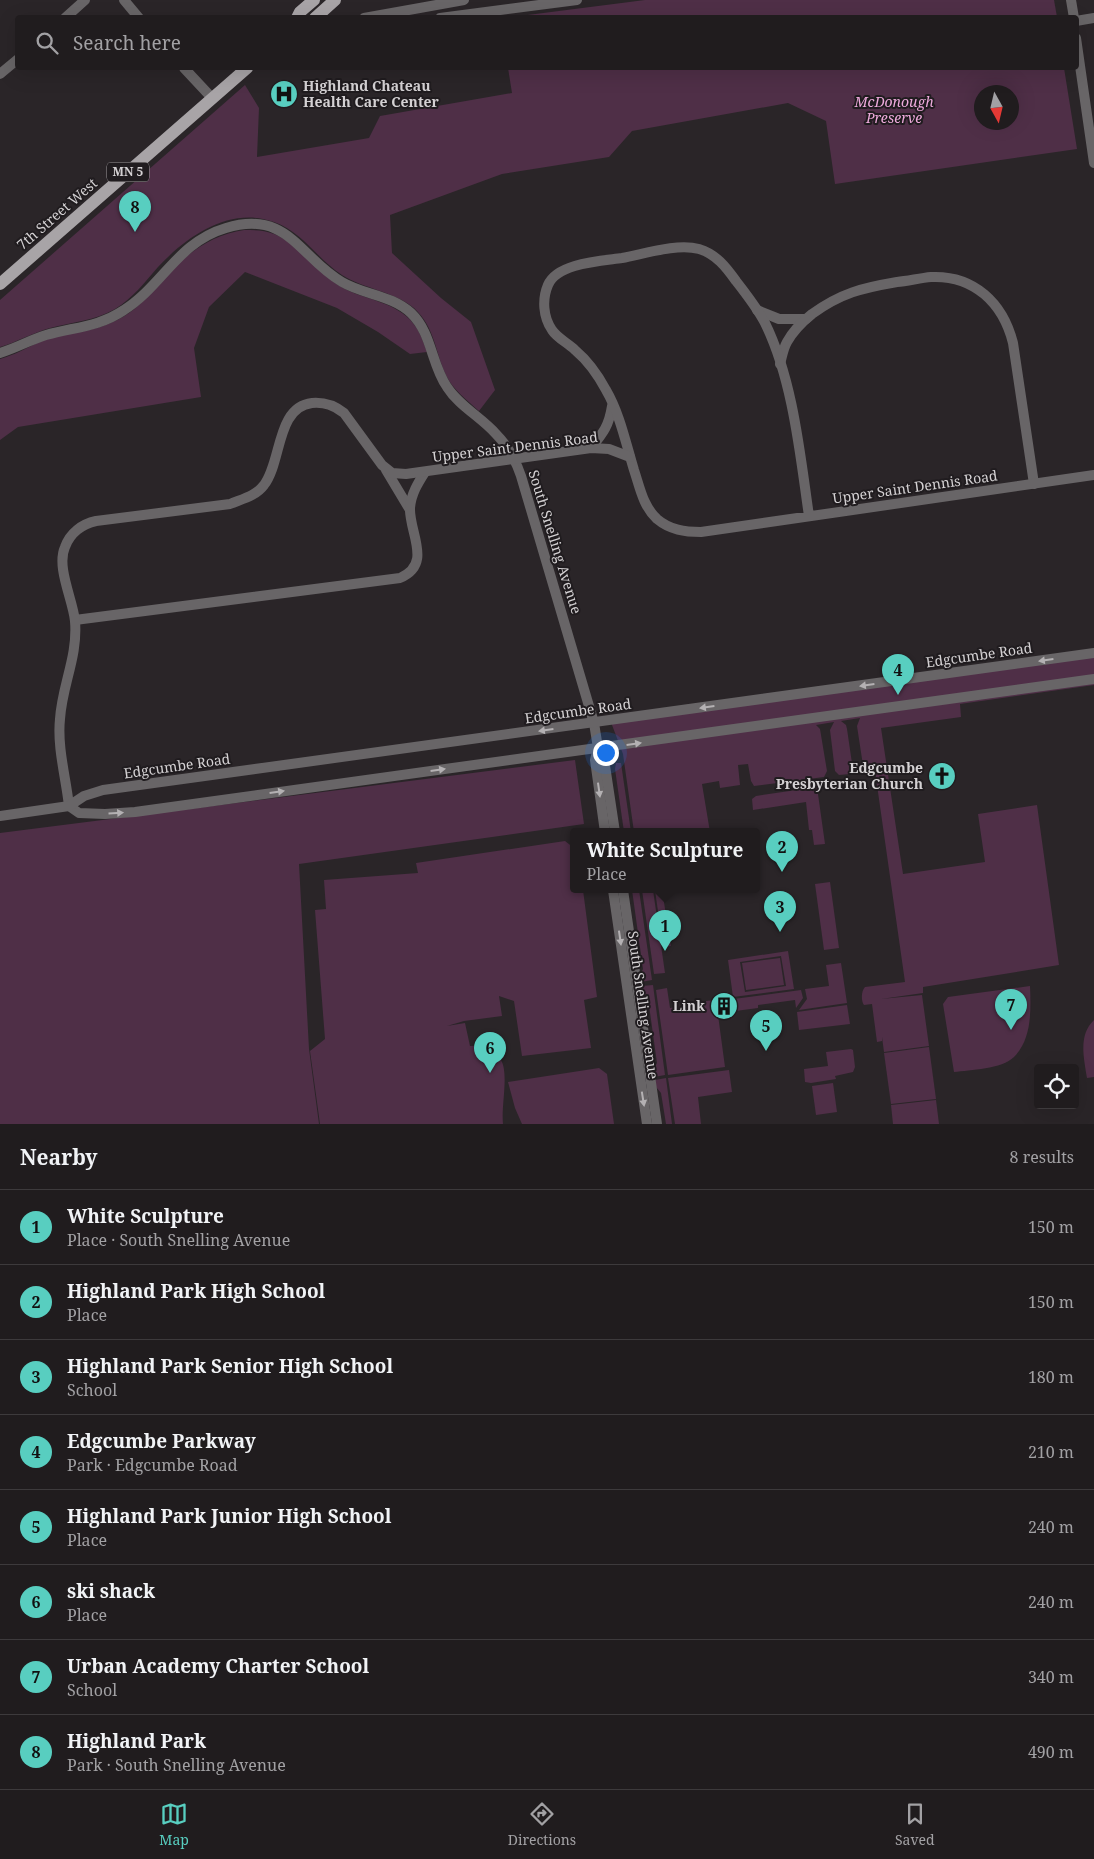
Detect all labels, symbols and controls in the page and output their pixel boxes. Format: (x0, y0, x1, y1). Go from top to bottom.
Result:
search box (15, 15, 1079, 70)
icon: search (33, 29, 61, 57)
text: Search here (73, 30, 181, 56)
place label: Highland Chateau Health Care Center (303, 76, 440, 111)
hospital icon: Highland Chateau Health Care Center (269, 79, 299, 109)
north arrow (974, 85, 1019, 130)
park label: McDonough Preserve (853, 92, 934, 127)
road number: MN 5 (107, 162, 149, 182)
street label: 7th Street West (13, 173, 101, 254)
pin: 8 (119, 191, 151, 232)
street label: Upper Saint Dennis Road (431, 427, 599, 466)
street label: Upper Saint Dennis Road (831, 465, 999, 507)
street label: South Snelling Avenue (525, 468, 586, 616)
street label: Edgcumbe Road (924, 638, 1034, 671)
pin: 4 (882, 654, 914, 695)
one-way arrow (1037, 656, 1053, 664)
one-way arrow (859, 681, 875, 689)
street label: Edgcumbe Road (523, 694, 633, 727)
one-way arrow (698, 704, 714, 712)
one-way arrow (537, 726, 553, 734)
one-way arrow (626, 739, 642, 747)
your location (593, 740, 619, 766)
street label: Edgcumbe Road (122, 749, 232, 782)
place label: Edgcumbe Presbyterian Church (776, 758, 923, 793)
church icon: Edgcumbe Presbyterian Church (927, 761, 957, 791)
one-way arrow (430, 766, 446, 774)
one-way arrow (595, 783, 603, 799)
one-way arrow (269, 788, 285, 796)
one-way arrow (108, 809, 124, 817)
popup (570, 828, 760, 893)
pin: 2 (766, 831, 798, 872)
text: White Sculpture (587, 837, 743, 863)
text: Place (587, 863, 627, 885)
pin: 3 (764, 891, 796, 932)
pin: 1 (649, 910, 681, 951)
one-way arrow (616, 930, 624, 946)
street label: South Snelling Avenue (624, 930, 663, 1080)
pin: 7 (995, 989, 1027, 1030)
building icon: Link (709, 991, 739, 1021)
place label: Link (673, 996, 705, 1015)
pin: 5 (750, 1010, 782, 1051)
pin: 6 (474, 1032, 506, 1073)
map controls (1034, 1064, 1079, 1109)
button: locate (1034, 1064, 1079, 1109)
one-way arrow (639, 1091, 647, 1107)
text: Nearby (20, 1143, 98, 1171)
text: 8 results (1010, 1146, 1074, 1168)
text: White Sculpture (67, 1203, 224, 1229)
text: 1 (31, 1216, 41, 1238)
text: 150 m (1028, 1216, 1074, 1238)
text: Place · South Snelling Avenue (67, 1229, 290, 1251)
text: Highland Park High School (67, 1278, 325, 1304)
text: 2 (31, 1291, 41, 1313)
text: 150 m (1028, 1291, 1074, 1313)
text: Place (67, 1304, 107, 1326)
text: Highland Park Senior High School (67, 1353, 393, 1379)
text: 3 (31, 1366, 41, 1388)
text: 180 m (1028, 1366, 1074, 1388)
text: School (67, 1379, 117, 1401)
text: Edgcumbe Parkway (67, 1428, 256, 1454)
text: 4 (31, 1441, 41, 1463)
text: 210 m (1028, 1441, 1074, 1463)
text: Park · Edgcumbe Road (67, 1454, 238, 1476)
text: Highland Park Junior High School (67, 1503, 391, 1529)
text: 5 (31, 1516, 41, 1538)
text: 240 m (1028, 1516, 1074, 1538)
text: Place (67, 1529, 107, 1551)
text: ski shack (67, 1578, 155, 1604)
text: 6 (31, 1591, 41, 1613)
text: 240 m (1028, 1591, 1074, 1613)
text: Place (67, 1604, 107, 1626)
text: Urban Academy Charter School (67, 1653, 369, 1679)
text: 7 (31, 1666, 41, 1688)
text: 340 m (1028, 1666, 1074, 1688)
text: School (67, 1679, 117, 1701)
text: Highland Park (67, 1728, 206, 1754)
text: 8 (31, 1741, 41, 1763)
text: 490 m (1028, 1741, 1074, 1763)
text: Park · South Snelling Avenue (67, 1754, 286, 1776)
tab: Map (159, 1800, 189, 1849)
tab: Directions (508, 1800, 576, 1849)
tab: Saved (895, 1800, 935, 1849)

